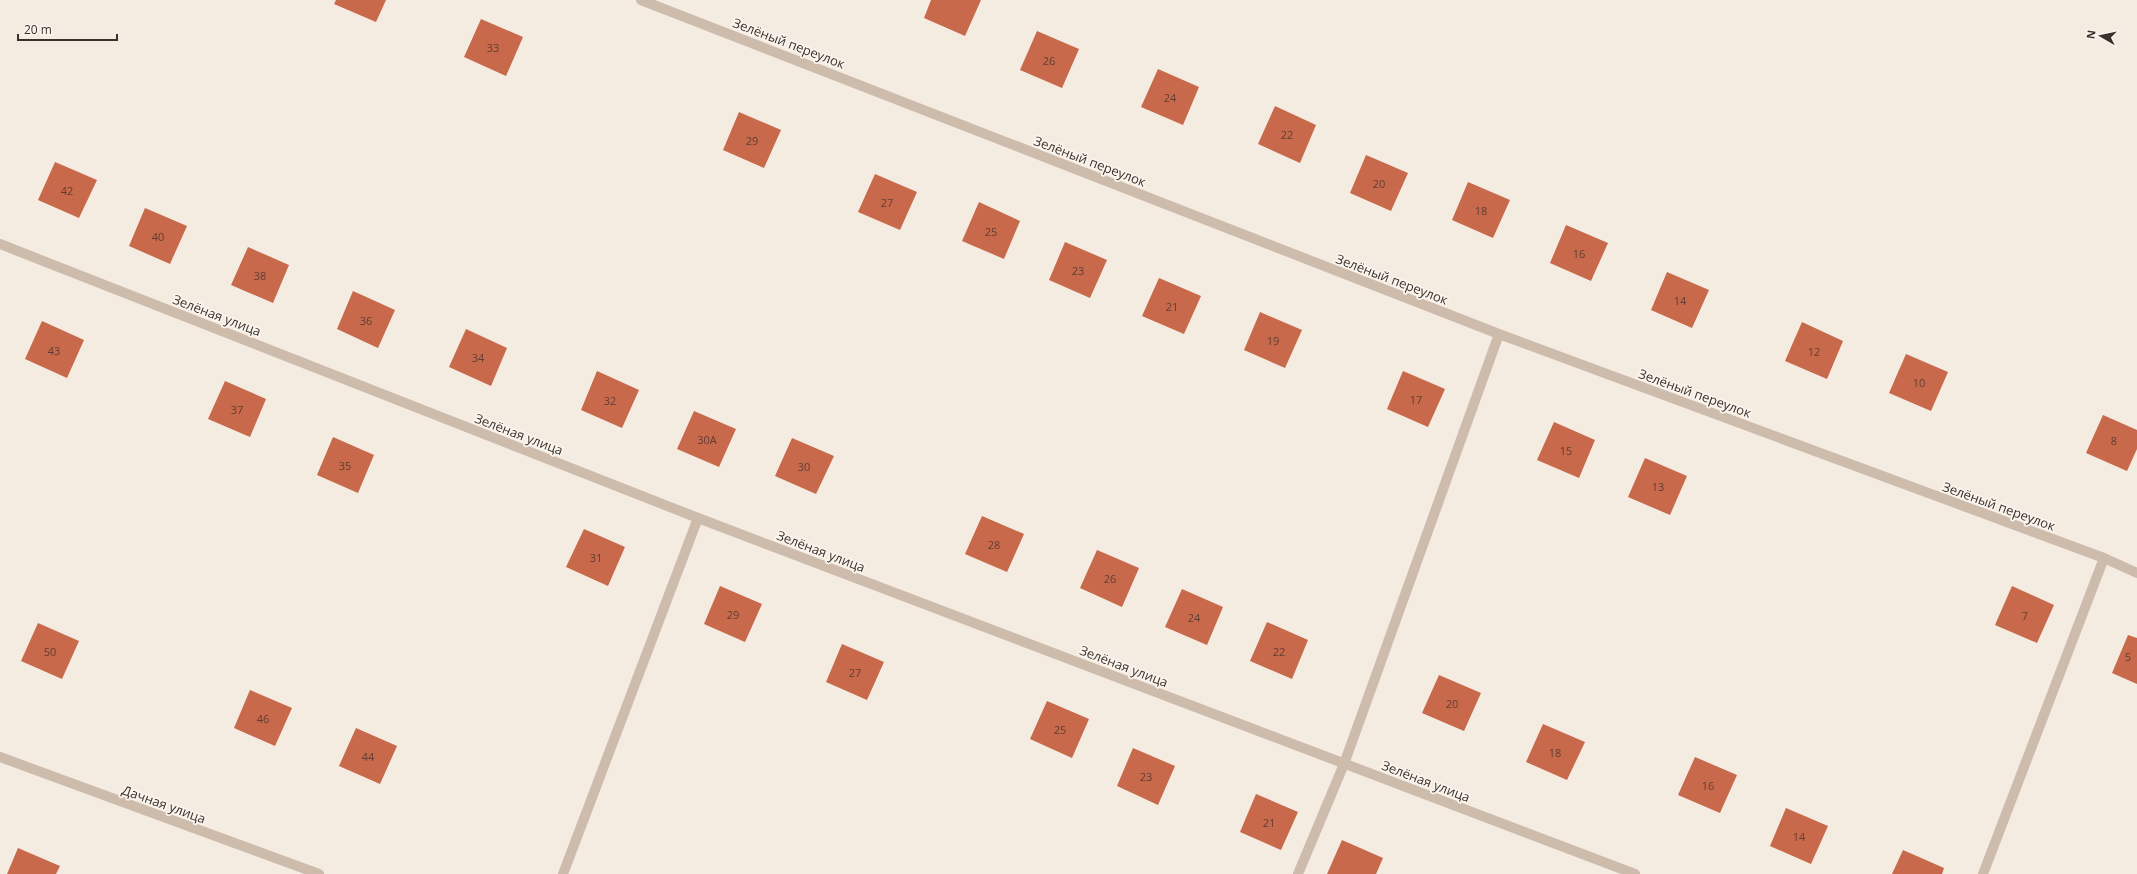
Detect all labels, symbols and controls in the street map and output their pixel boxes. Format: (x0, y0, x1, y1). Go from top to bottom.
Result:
street label: Зелёный переулок (730, 13, 848, 73)
scale bar (18, 16, 117, 42)
north arrow (2081, 16, 2121, 56)
text: 20 m (24, 21, 52, 38)
text: N (2083, 29, 2099, 40)
house number: 33 (487, 40, 499, 55)
house number: 26 (1043, 53, 1055, 68)
house number: 24 (1164, 90, 1177, 105)
house number: 22 (1281, 127, 1293, 142)
street label: Зелёный переулок (1031, 131, 1149, 191)
house number: 29 (746, 133, 758, 148)
house number: 20 (1373, 176, 1385, 191)
house number: 42 (61, 183, 73, 198)
house number: 27 (881, 195, 893, 210)
house number: 18 (1475, 203, 1487, 218)
house number: 25 (985, 224, 997, 239)
house number: 40 (152, 229, 164, 244)
house number: 16 (1573, 246, 1585, 261)
street label: Зелёный переулок (1333, 249, 1451, 309)
house number: 23 (1072, 263, 1084, 278)
house number: 38 (254, 268, 266, 283)
street label: Зелёная улица (170, 290, 264, 340)
house number: 14 (1674, 293, 1687, 308)
house number: 21 (1166, 299, 1178, 314)
house number: 36 (360, 313, 372, 328)
house number: 19 (1267, 333, 1279, 348)
house number: 43 (48, 343, 60, 358)
house number: 12 (1808, 344, 1820, 359)
house number: 34 (472, 350, 485, 365)
street label: Зелёный переулок (1636, 364, 1754, 422)
house number: 10 (1913, 375, 1925, 390)
house number: 17 (1410, 392, 1422, 407)
house number: 32 (604, 393, 616, 408)
house number: 37 (231, 402, 243, 417)
street label: Зелёная улица (472, 409, 566, 459)
house number: 30А (697, 432, 717, 447)
house number: 8 (2111, 433, 2117, 448)
house number: 15 (1560, 443, 1572, 458)
house number: 35 (339, 458, 351, 473)
house number: 30 (798, 459, 810, 474)
street label: Зелёный переулок (1940, 477, 2058, 535)
house number: 13 (1652, 479, 1664, 494)
street label: Зелёная улица (774, 526, 868, 576)
house number: 28 (988, 537, 1000, 552)
house number: 31 (590, 550, 602, 565)
house number: 26 (1104, 571, 1116, 586)
house number: 29 (727, 607, 739, 622)
house number: 7 (2022, 608, 2028, 623)
house number: 24 (1188, 610, 1201, 625)
street label: Зелёная улица (1077, 641, 1171, 691)
house number: 50 (44, 644, 56, 659)
house number: 22 (1273, 644, 1285, 659)
house number: 5 (2125, 649, 2131, 664)
house number: 27 (849, 665, 861, 680)
house number: 20 (1446, 696, 1458, 711)
house number: 46 (257, 711, 269, 726)
house number: 25 (1054, 722, 1066, 737)
house number: 18 (1549, 745, 1561, 760)
house number: 44 (362, 749, 375, 764)
street label: Зелёная улица (1379, 756, 1473, 806)
house number: 23 (1140, 769, 1152, 784)
house number: 16 (1702, 778, 1714, 793)
street label: Дачная улица (120, 781, 208, 827)
house number: 21 (1263, 815, 1275, 830)
house number: 14 (1793, 829, 1806, 844)

